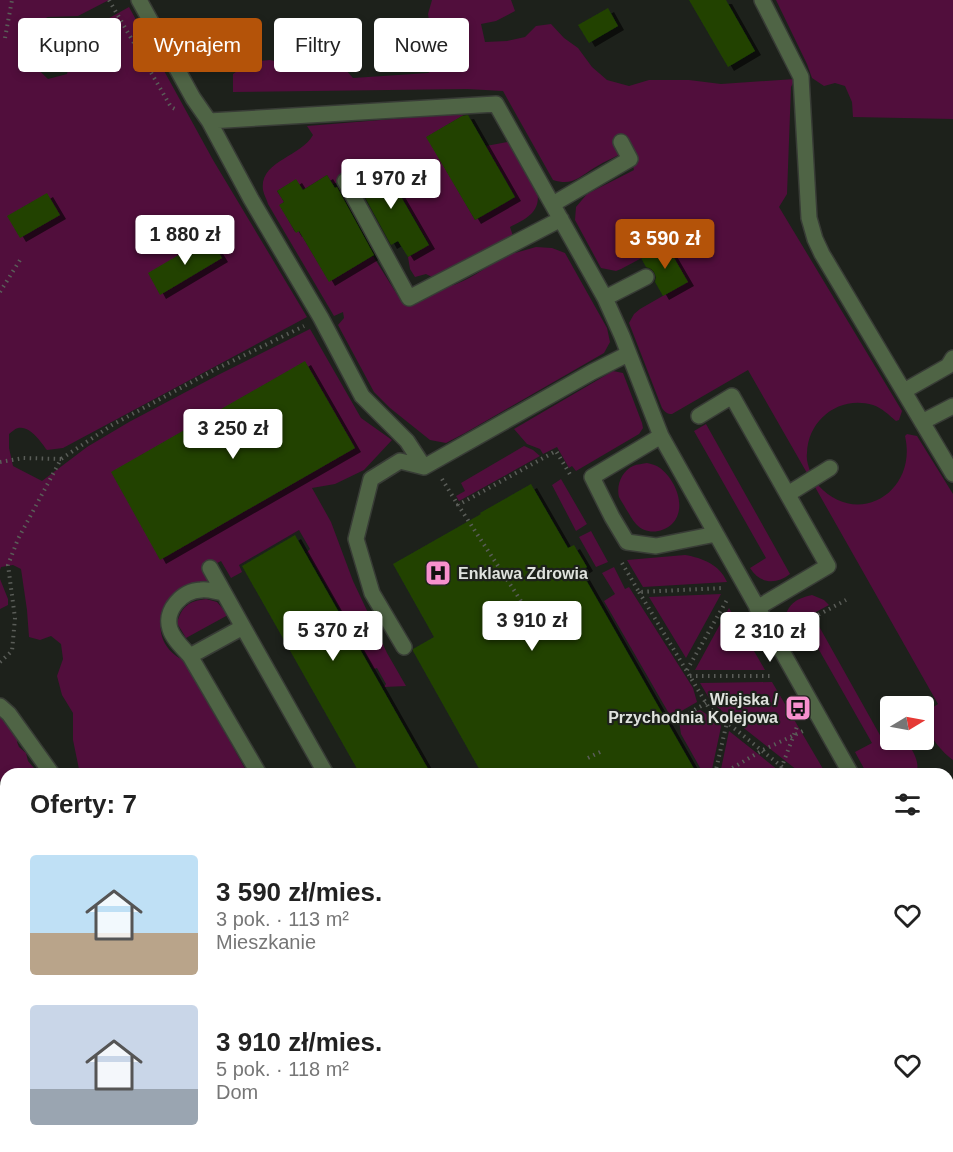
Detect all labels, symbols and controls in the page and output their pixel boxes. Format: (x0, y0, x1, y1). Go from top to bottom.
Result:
chip: Kupno (18, 18, 121, 72)
chip: Wynajem (133, 18, 262, 72)
chip: Filtry (274, 18, 362, 72)
chip: Nowe (374, 18, 469, 72)
pin: 1 970 zł (329, 159, 453, 210)
text: 1 970 zł (355, 167, 427, 189)
pin: 1 880 zł (123, 215, 247, 266)
pin: 3 590 zł (603, 219, 727, 270)
text: 1 880 zł (149, 223, 221, 245)
text: 3 590 zł (629, 227, 701, 249)
pin: 3 250 zł (171, 409, 295, 460)
text: 3 250 zł (197, 417, 269, 439)
hospital icon: Enklawa Zdrowia (423, 558, 453, 588)
place label: Enklawa Zdrowia (458, 565, 588, 582)
pin: 3 910 zł (470, 601, 594, 652)
text: 3 910 zł (496, 609, 568, 631)
pin: 5 370 zł (271, 611, 395, 662)
pin: 2 310 zł (708, 612, 832, 663)
text: 5 370 zł (297, 619, 369, 641)
text: 2 310 zł (734, 620, 806, 642)
place label: Wiejska / Przychodnia Kolejowa (608, 691, 779, 726)
bus stop icon: Wiejska / Przychodnia Kolejowa (783, 693, 813, 723)
north arrow (880, 696, 934, 750)
map controls (880, 696, 934, 750)
icon: filters (891, 788, 924, 821)
text: Oferty: 7 (30, 789, 137, 819)
text: 3 590 zł/mies. (216, 877, 382, 907)
icon: home (78, 879, 150, 951)
icon: heart (891, 899, 924, 932)
text: 3 pok. · 113 m² (216, 908, 349, 930)
text: Mieszkanie (216, 931, 316, 953)
text: 3 910 zł/mies. (216, 1027, 382, 1057)
icon: home (78, 1029, 150, 1101)
icon: heart (891, 1049, 924, 1082)
text: 5 pok. · 118 m² (216, 1058, 349, 1080)
text: Dom (216, 1081, 258, 1103)

